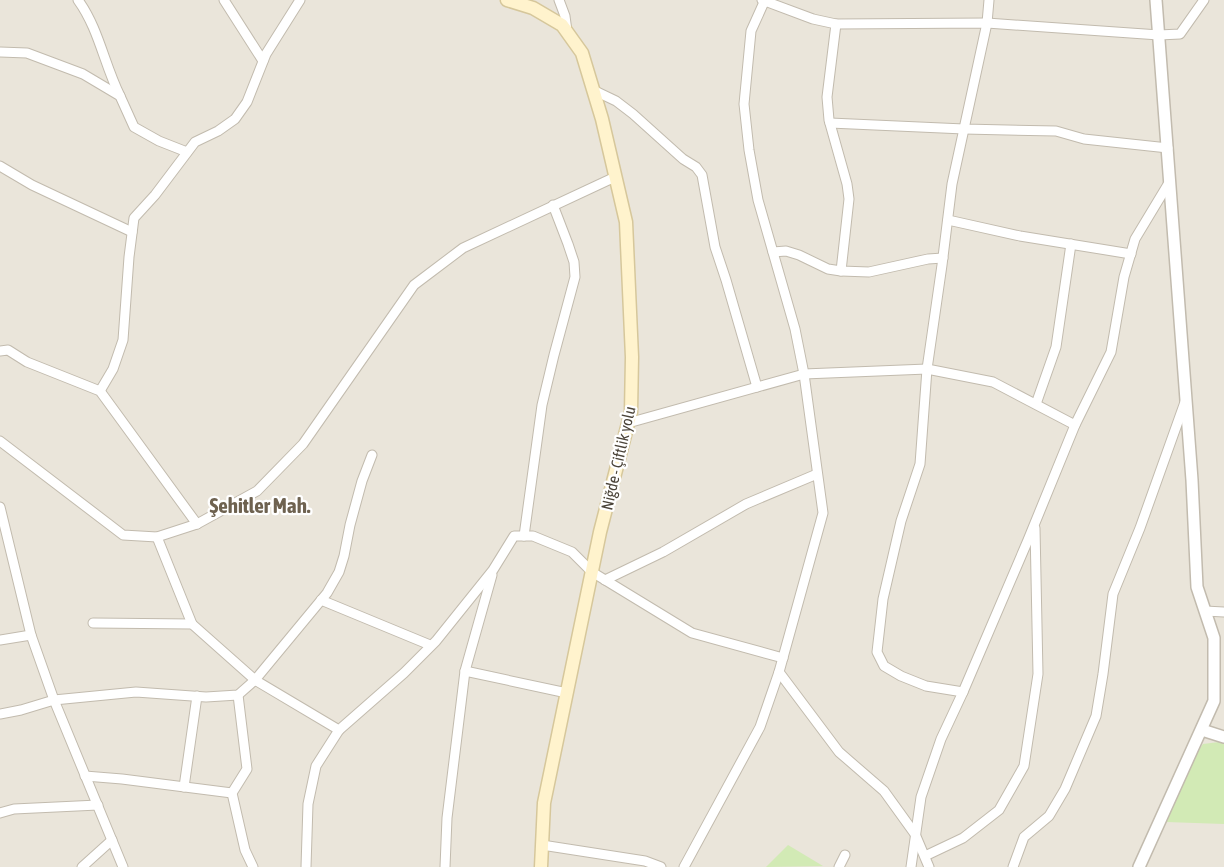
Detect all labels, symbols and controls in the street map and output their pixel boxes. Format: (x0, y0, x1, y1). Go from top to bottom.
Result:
street label: Niğde - Çiftlik yolu (597, 404, 640, 512)
district label: Şehitler Mah. (209, 493, 311, 517)

